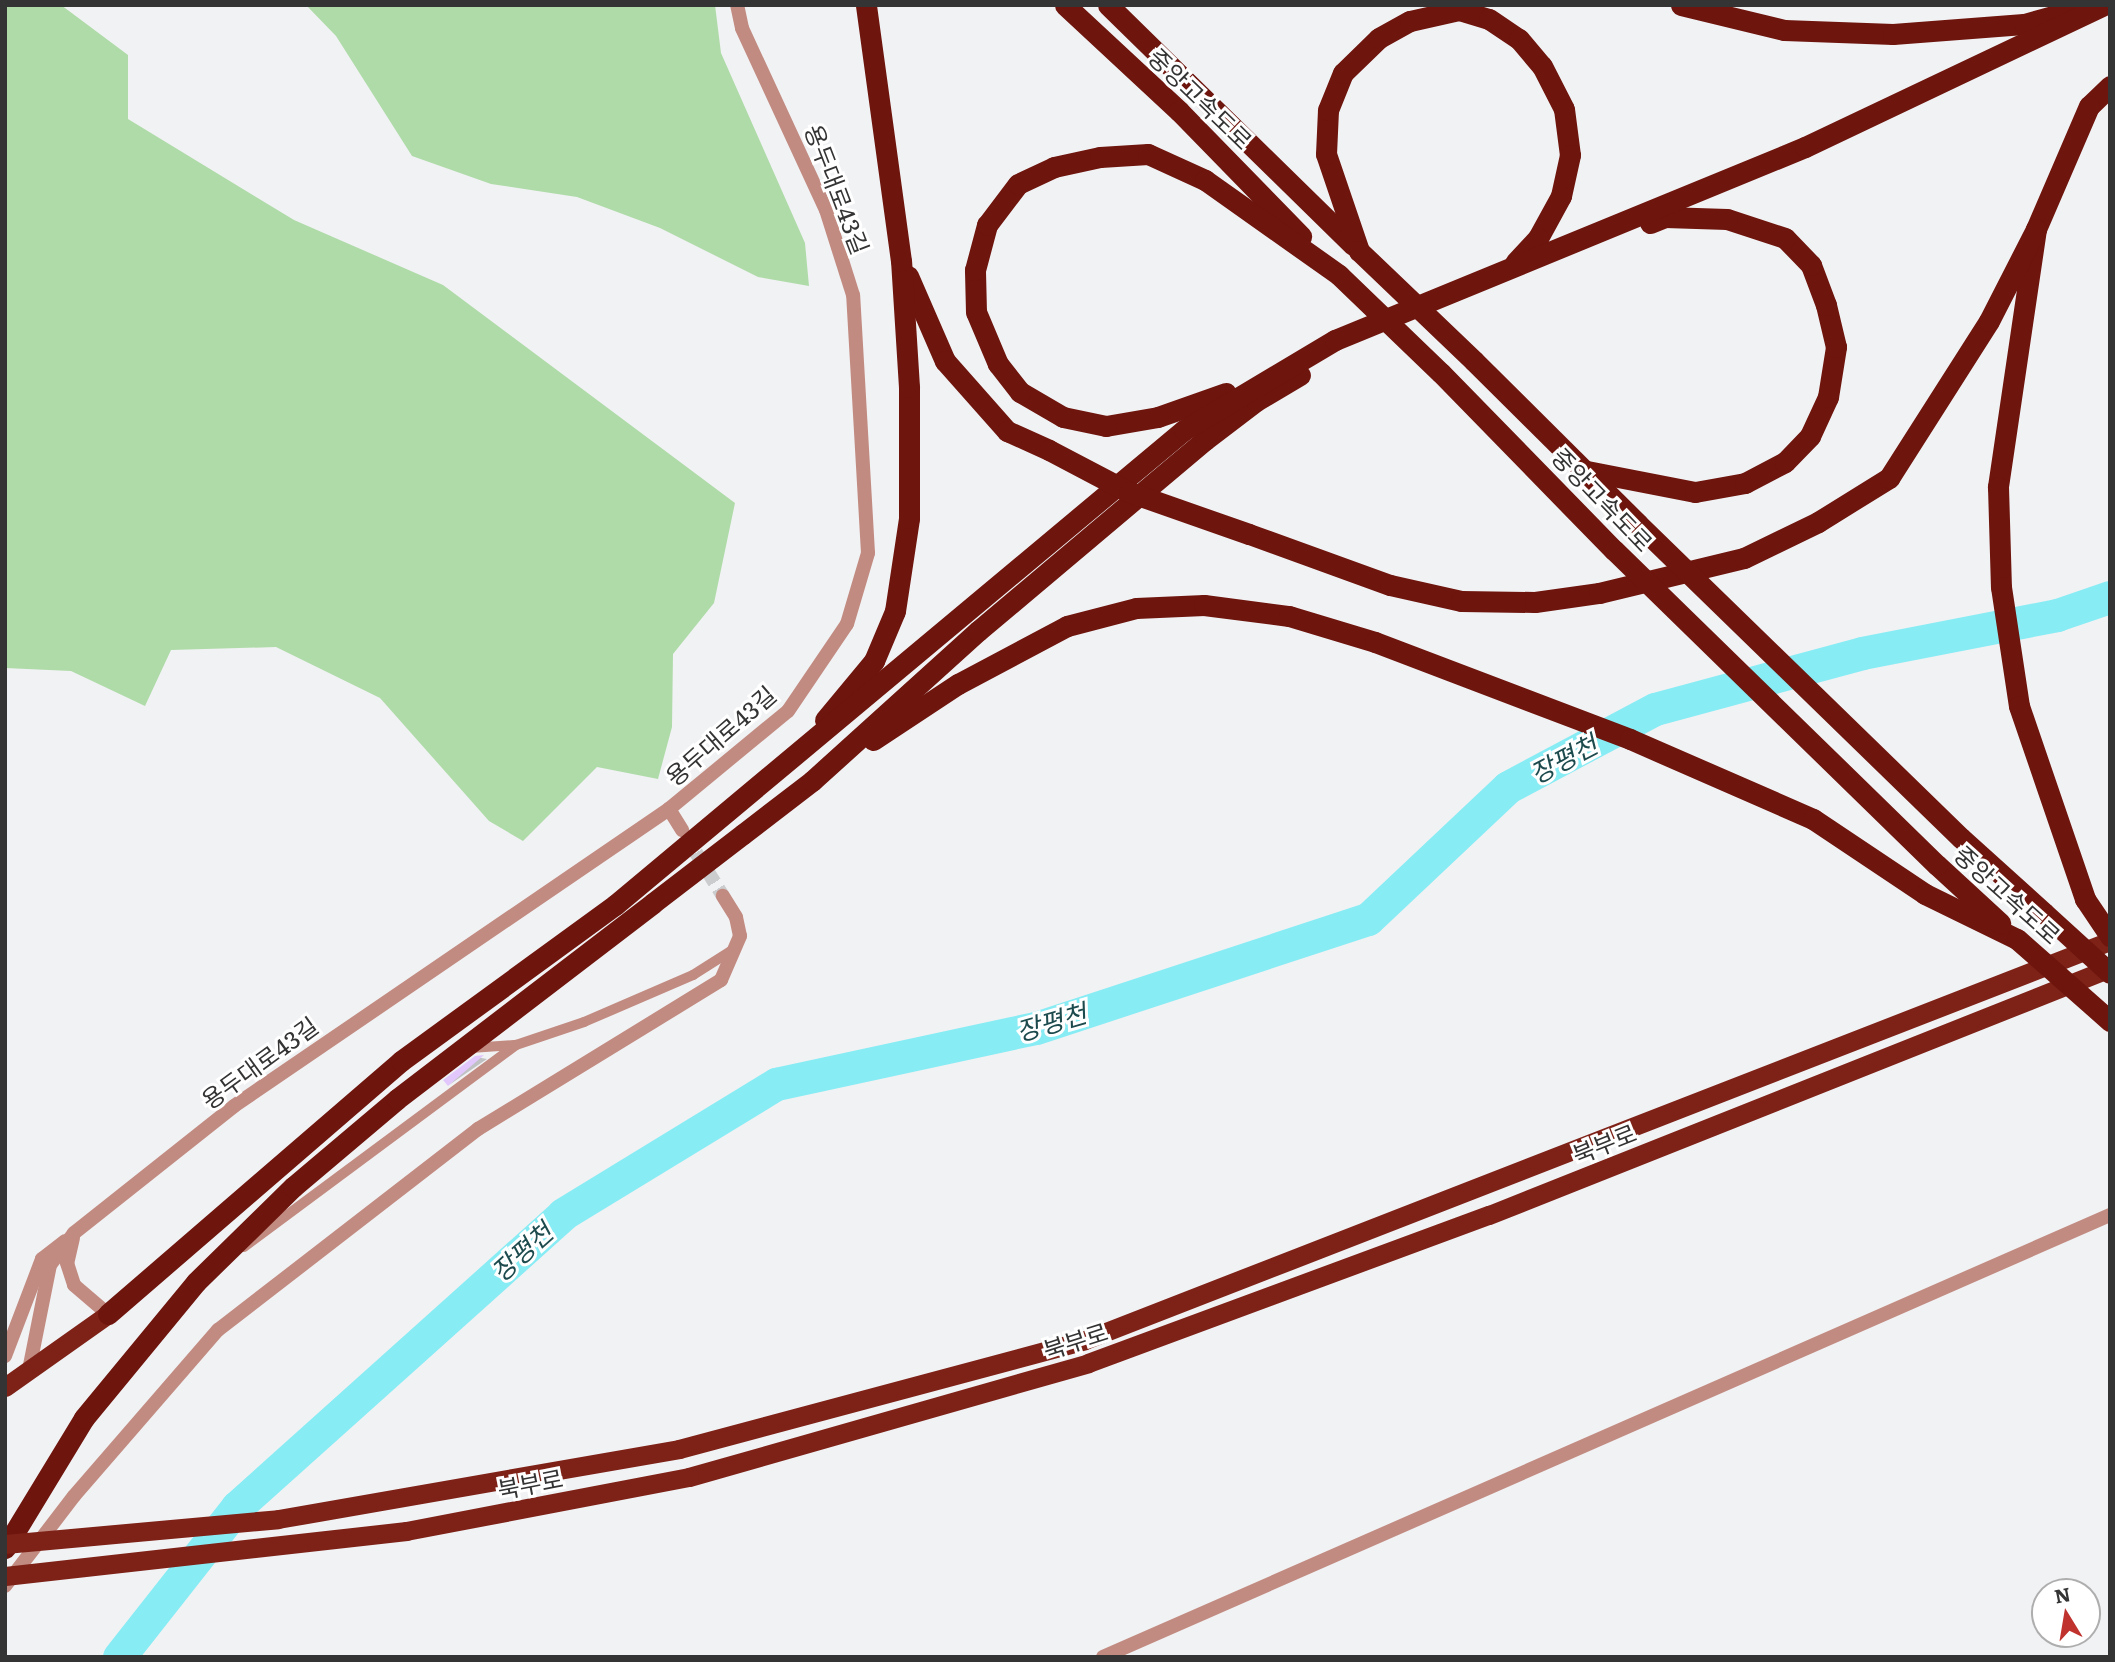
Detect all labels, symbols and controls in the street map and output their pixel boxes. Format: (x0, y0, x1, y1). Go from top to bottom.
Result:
street label: 중앙고속도로 (1143, 42, 1259, 154)
street label: 용두대로43길 (800, 120, 876, 258)
street label: 중앙고속도로 (1547, 441, 1659, 557)
street label: 용두대로43길 (659, 679, 781, 791)
water label: 장평천 (1524, 727, 1602, 789)
street label: 중앙고속도로 (1949, 839, 2067, 949)
water label: 장평천 (1012, 996, 1090, 1046)
street label: 용두대로43길 (195, 1010, 323, 1114)
street label: 북부로 (1568, 1117, 1640, 1169)
water label: 장평천 (484, 1215, 558, 1287)
street label: 북부로 (1039, 1316, 1111, 1364)
street label: 북부로 (495, 1463, 565, 1503)
north arrow (2031, 1578, 2101, 1648)
text: N (2052, 1579, 2073, 1610)

